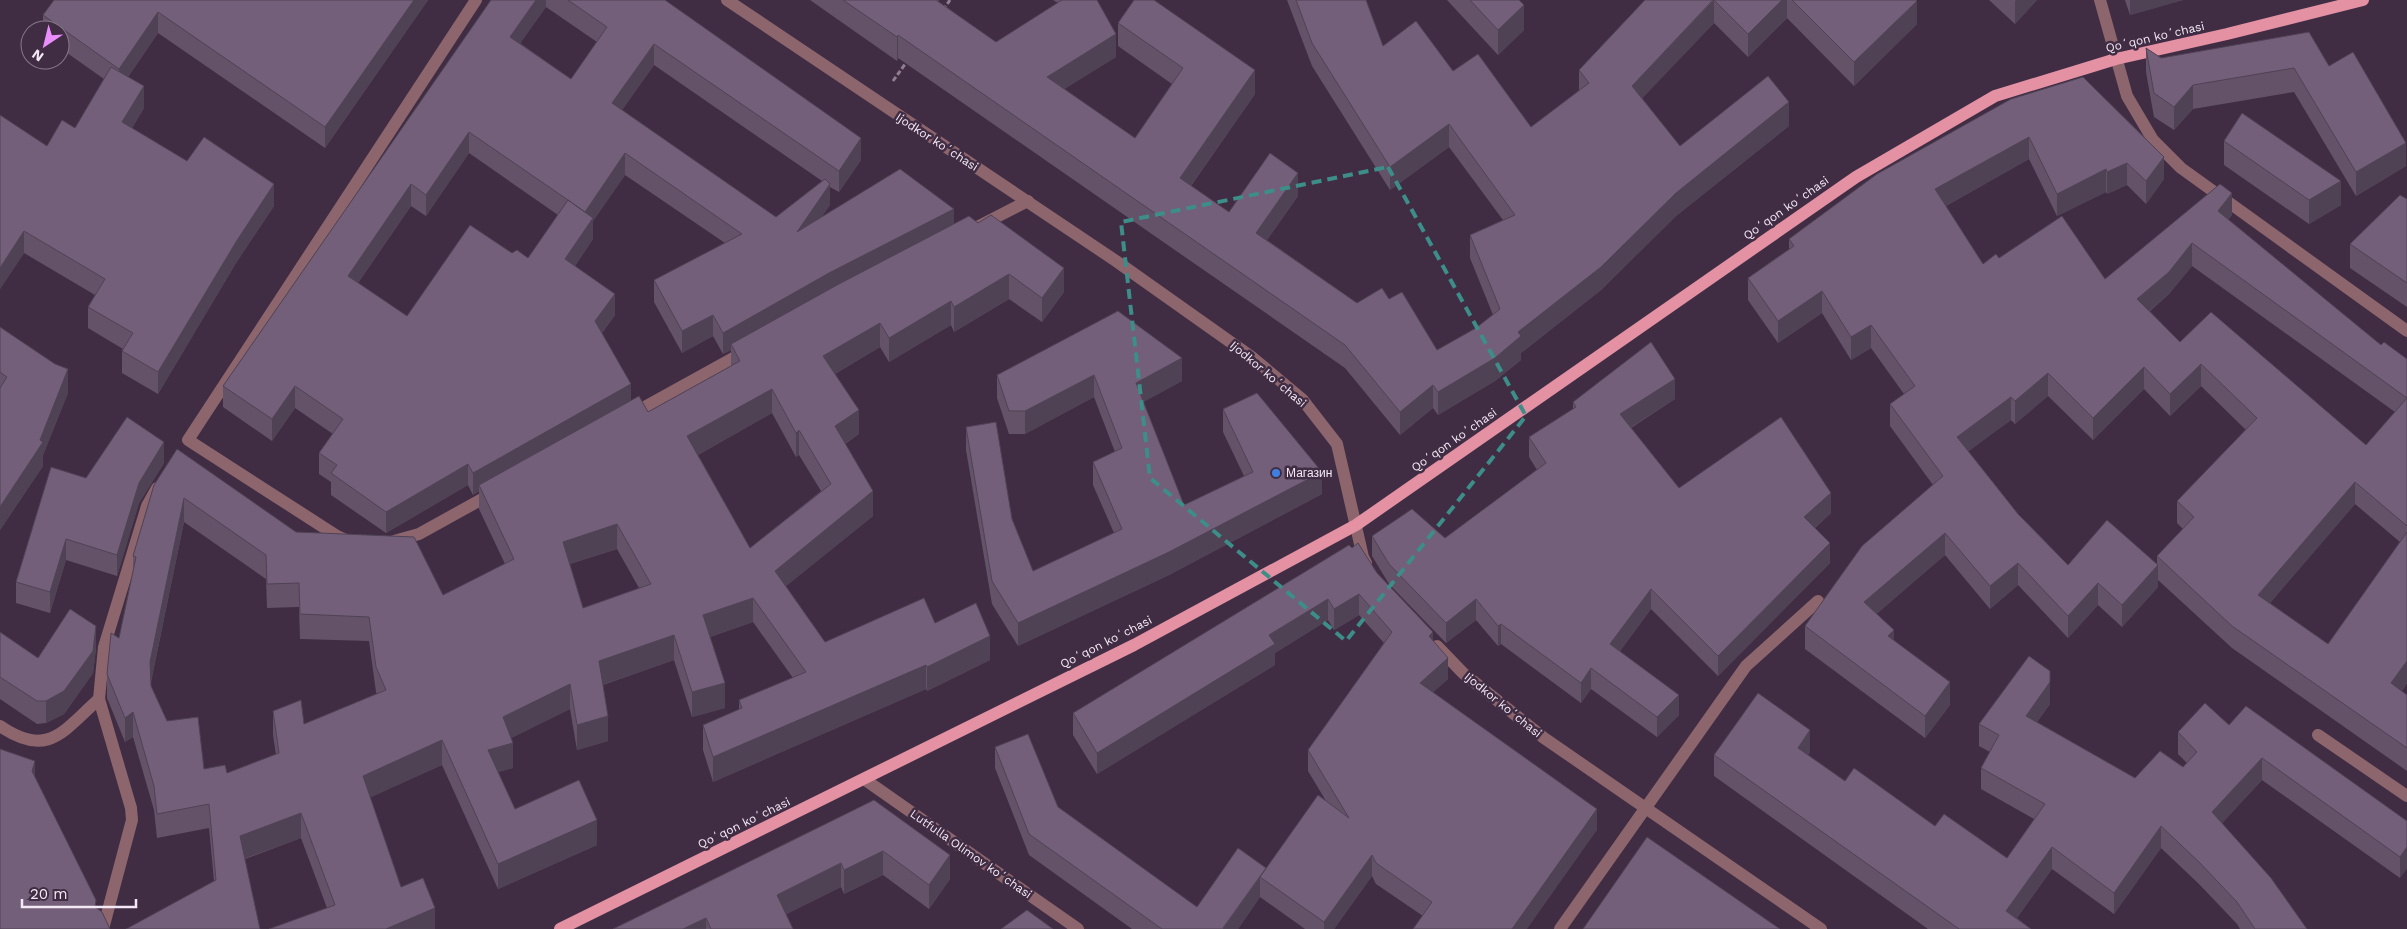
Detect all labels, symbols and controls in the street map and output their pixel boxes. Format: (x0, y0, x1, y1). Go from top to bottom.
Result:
street label: Qoʻqon koʻchasi (2104, 19, 2206, 55)
north arrow (20, 20, 70, 70)
text: N (29, 46, 46, 65)
street label: Ijodkor koʻchasi (893, 110, 981, 174)
street label: Qoʻqon koʻchasi (1741, 173, 1831, 243)
street label: Ijodkor koʻchasi (1227, 338, 1309, 410)
street label: Qoʻqon koʻchasi (1409, 405, 1499, 475)
place label: Магазин (1286, 466, 1332, 480)
marker: Магазин (1270, 467, 1282, 479)
street label: Qoʻqon koʻchasi (1058, 613, 1154, 671)
street label: Ijodkor koʻchasi (1462, 670, 1544, 740)
street label: Qoʻqon koʻchasi (696, 795, 792, 851)
street label: Lutfulla Olimov koʻchasi (907, 807, 1035, 901)
scale bar (22, 876, 136, 908)
text: 20 m (30, 885, 68, 903)

